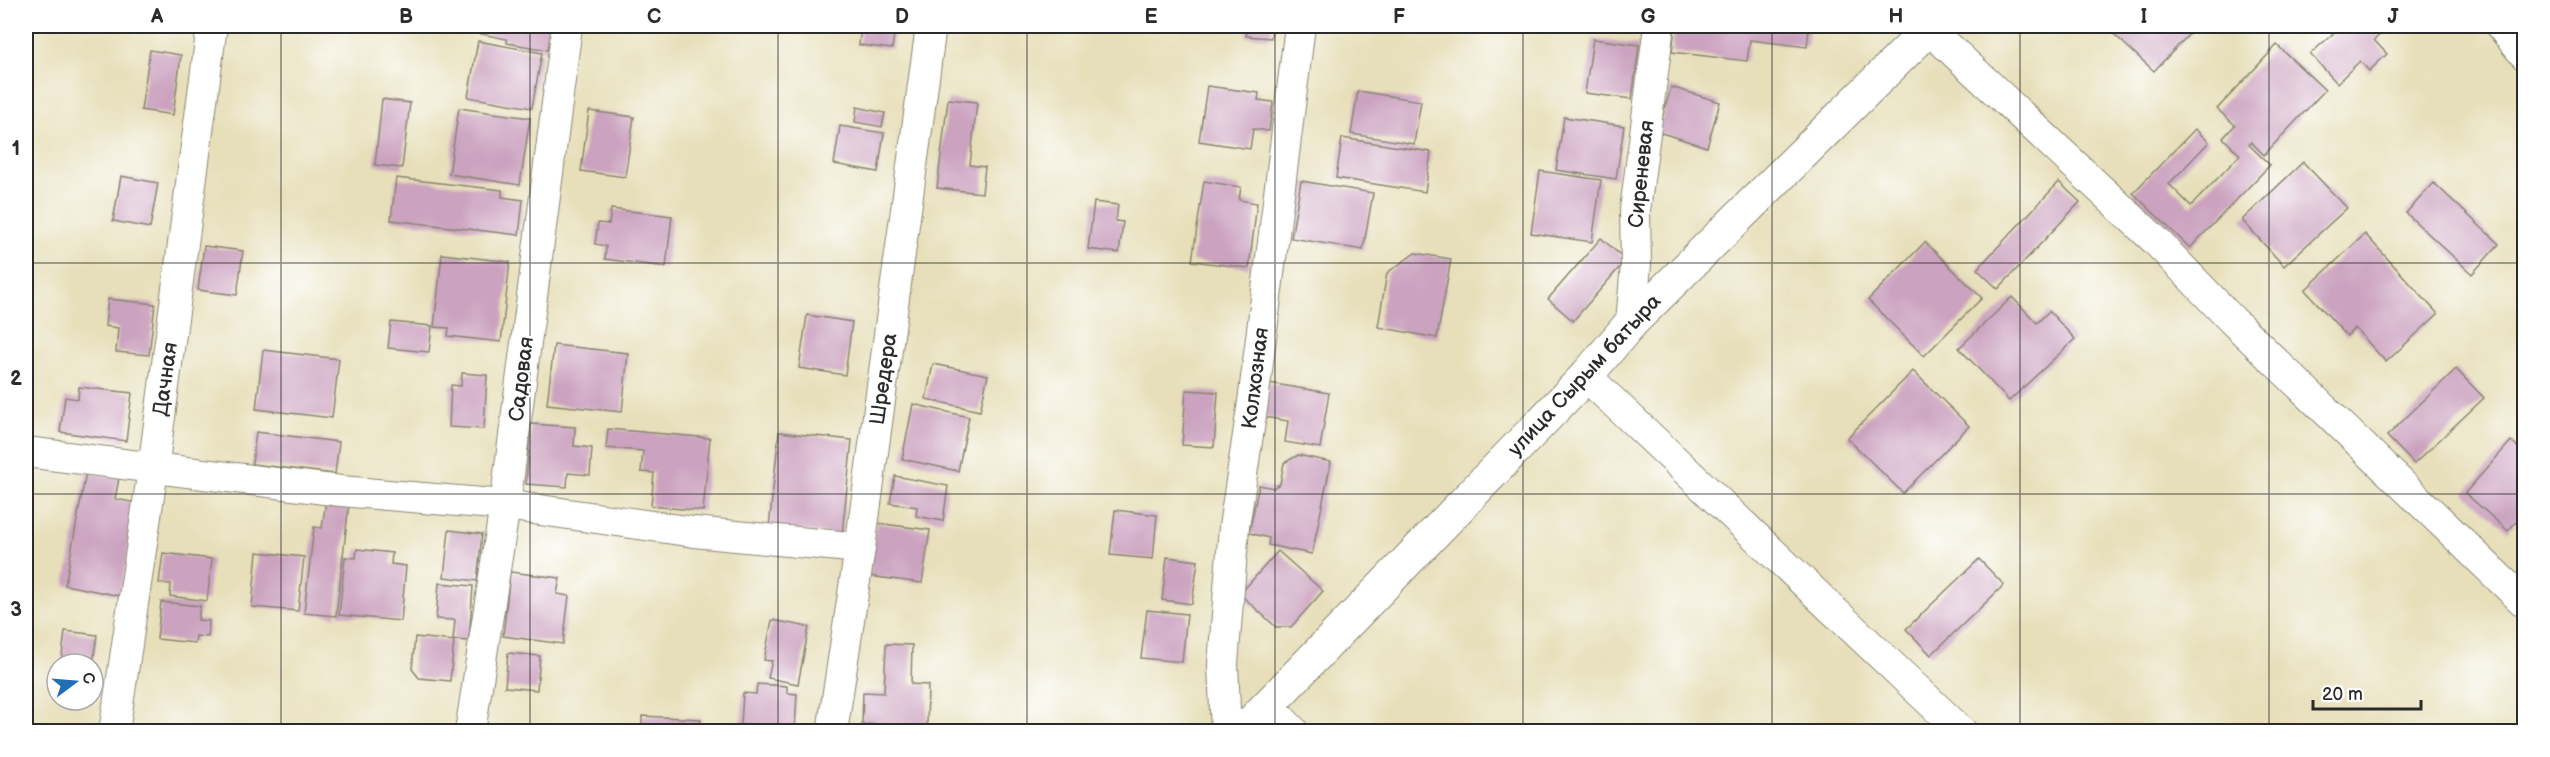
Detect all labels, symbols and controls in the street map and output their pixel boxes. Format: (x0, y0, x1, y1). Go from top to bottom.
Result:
text: A (150, 5, 164, 29)
text: B (399, 5, 413, 29)
text: C (647, 5, 661, 29)
text: D (895, 5, 909, 29)
text: E (1145, 5, 1158, 29)
text: F (1393, 5, 1405, 29)
text: G (1641, 5, 1656, 29)
text: H (1889, 5, 1903, 29)
text: I (2141, 5, 2147, 29)
text: J (2388, 5, 2400, 29)
street label: Сиреневая (1623, 119, 1660, 229)
text: 1 (12, 137, 20, 161)
street label: улица Сырым батыра (1503, 289, 1666, 462)
street label: Колхозная (1237, 326, 1274, 430)
street label: Шредера (865, 331, 902, 427)
street label: Садовая (504, 335, 539, 423)
street label: Дачная (148, 341, 183, 417)
text: 2 (10, 367, 22, 391)
text: 3 (10, 598, 22, 622)
north arrow (45, 652, 105, 712)
text: С (77, 670, 99, 686)
scale bar (2313, 673, 2421, 711)
text: 20 m (2322, 684, 2363, 705)

